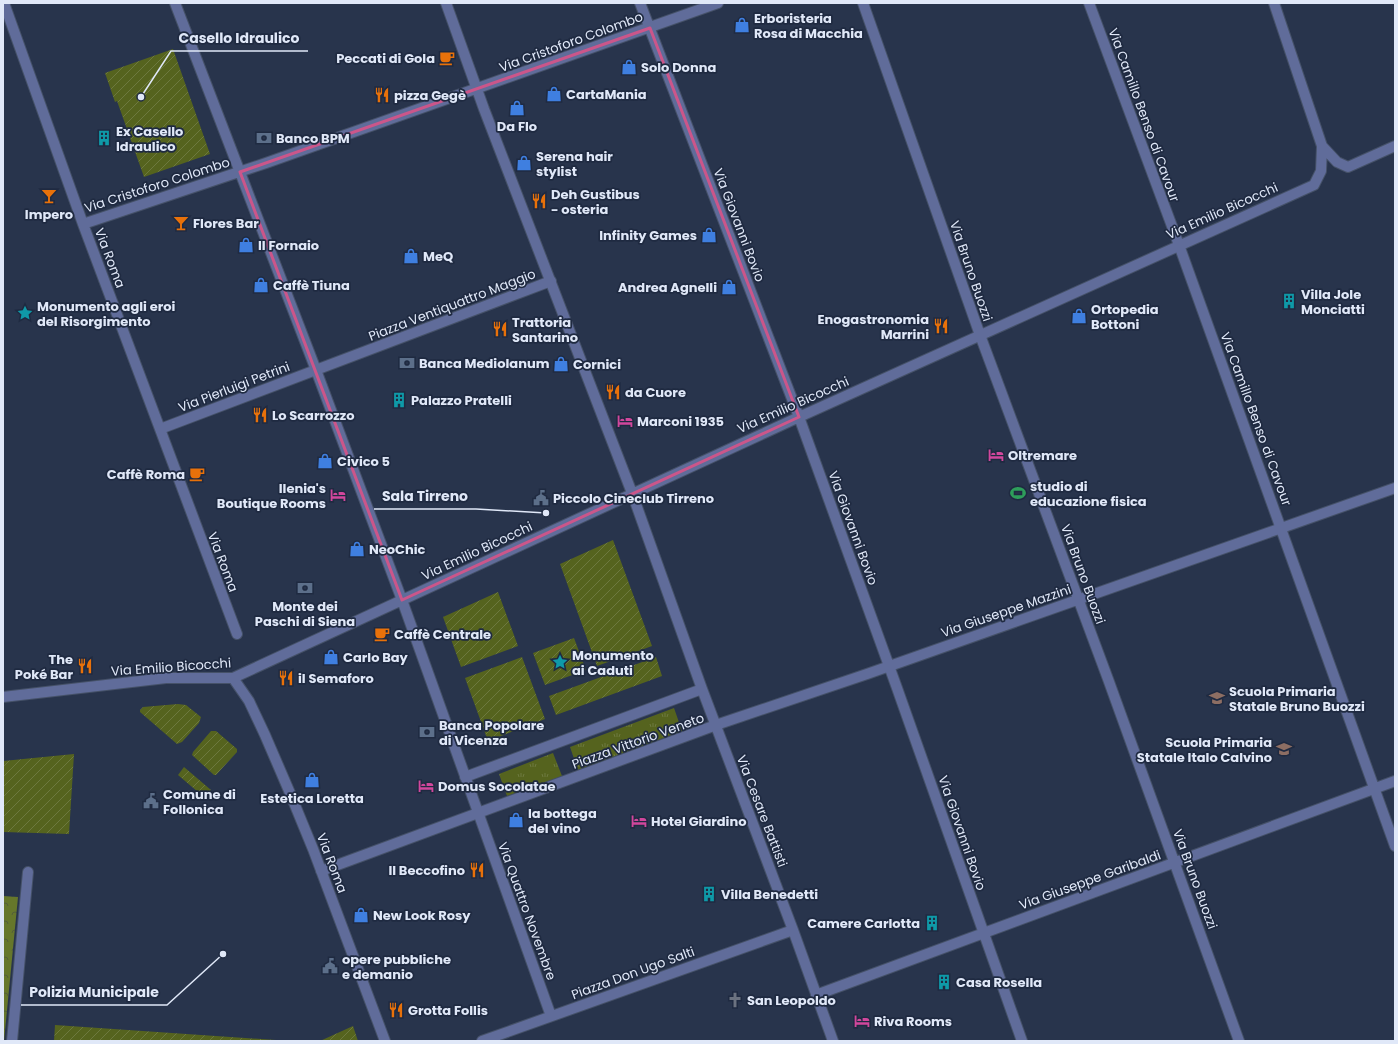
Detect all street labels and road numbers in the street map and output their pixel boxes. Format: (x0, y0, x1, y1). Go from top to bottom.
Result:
street label: Via Cristoforo Colombo (496, 7, 646, 77)
street label: Via Camillo Benso di Cavour (1104, 25, 1184, 205)
street label: Via Cristoforo Colombo (82, 153, 232, 217)
street label: Via Giovanni Bovio (709, 165, 769, 285)
street label: Via Emilio Bicocchi (1163, 178, 1281, 244)
street label: Via Bruno Buozzi (945, 218, 997, 324)
street label: Via Roma (90, 225, 130, 291)
street label: Piazza Ventiquattro Maggio (366, 264, 538, 346)
street label: Via Camillo Benso di Cavour (1216, 329, 1296, 509)
street label: Via Pierluigi Petrini (176, 357, 292, 417)
street label: Via Emilio Bicocchi (734, 372, 852, 438)
street label: Via Giovanni Bovio (823, 468, 883, 588)
street label: Via Emilio Bicocchi (418, 517, 536, 585)
street label: Via Bruno Buozzi (1056, 521, 1110, 627)
street label: Via Roma (203, 529, 243, 595)
street label: Via Giuseppe Mazzini (938, 580, 1074, 642)
street label: Via Emilio Bicocchi (110, 653, 232, 681)
street label: Piazza Vittorio Veneto (569, 708, 707, 774)
street label: Via Cesare Battisti (732, 752, 792, 870)
street label: Via Giovanni Bovio (933, 773, 991, 893)
street label: Via Bruno Buozzi (1168, 826, 1222, 932)
street label: Via Roma (312, 830, 352, 896)
street label: Via Quattro Novembre (493, 839, 561, 983)
street label: Via Giuseppe Garibaldi (1016, 845, 1164, 915)
street label: Piazza Don Ugo Salti (569, 942, 697, 1004)

